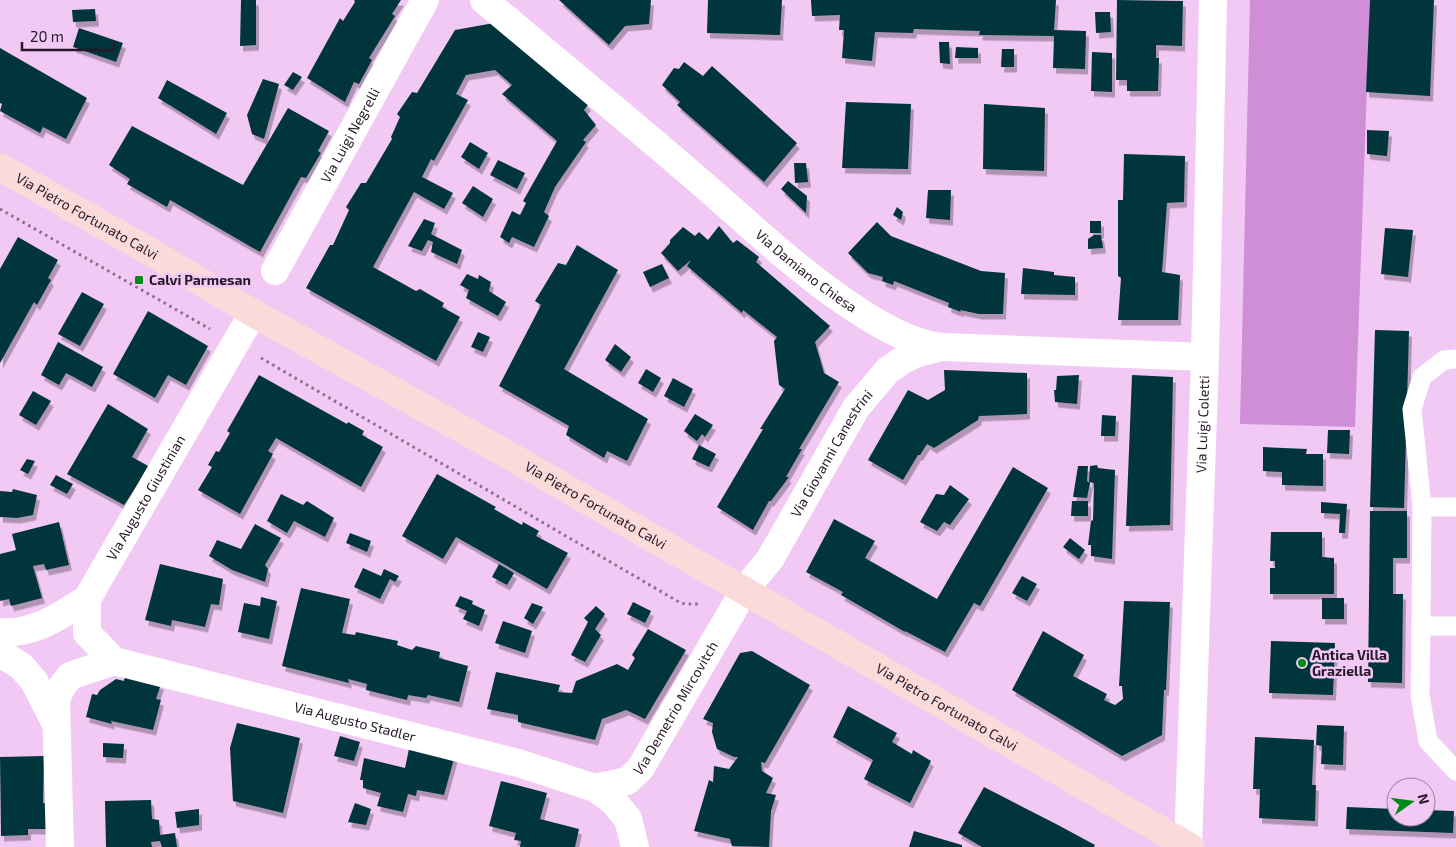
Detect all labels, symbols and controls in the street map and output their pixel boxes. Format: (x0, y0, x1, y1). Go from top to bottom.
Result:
scale bar (22, 20, 115, 52)
text: 20 m (30, 27, 64, 45)
street label: Via Luigi Negrelli (317, 85, 383, 186)
street label: Via Pietro Fortunato Calvi (13, 169, 162, 263)
street label: Via Damiano Chiesa (752, 226, 860, 316)
place label: Calvi Parmesan (149, 271, 251, 288)
marker: Calvi Parmesan (133, 274, 145, 286)
street label: Via Luigi Coletti (1192, 375, 1212, 473)
street label: Via Giovanni Canestrini (787, 386, 876, 520)
street label: Via Augusto Giustinian (102, 432, 188, 563)
street label: Via Pietro Fortunato Calvi (522, 457, 670, 552)
street label: Via Demetrio Mircovitch (630, 638, 721, 779)
place label: Antica Villa Graziella (1312, 646, 1387, 679)
marker: Antica Villa Graziella (1296, 657, 1308, 669)
street label: Via Pietro Fortunato Calvi (873, 659, 1021, 754)
street label: Via Augusto Stadler (292, 698, 418, 745)
north arrow (1386, 777, 1436, 827)
text: N (1415, 792, 1434, 806)

